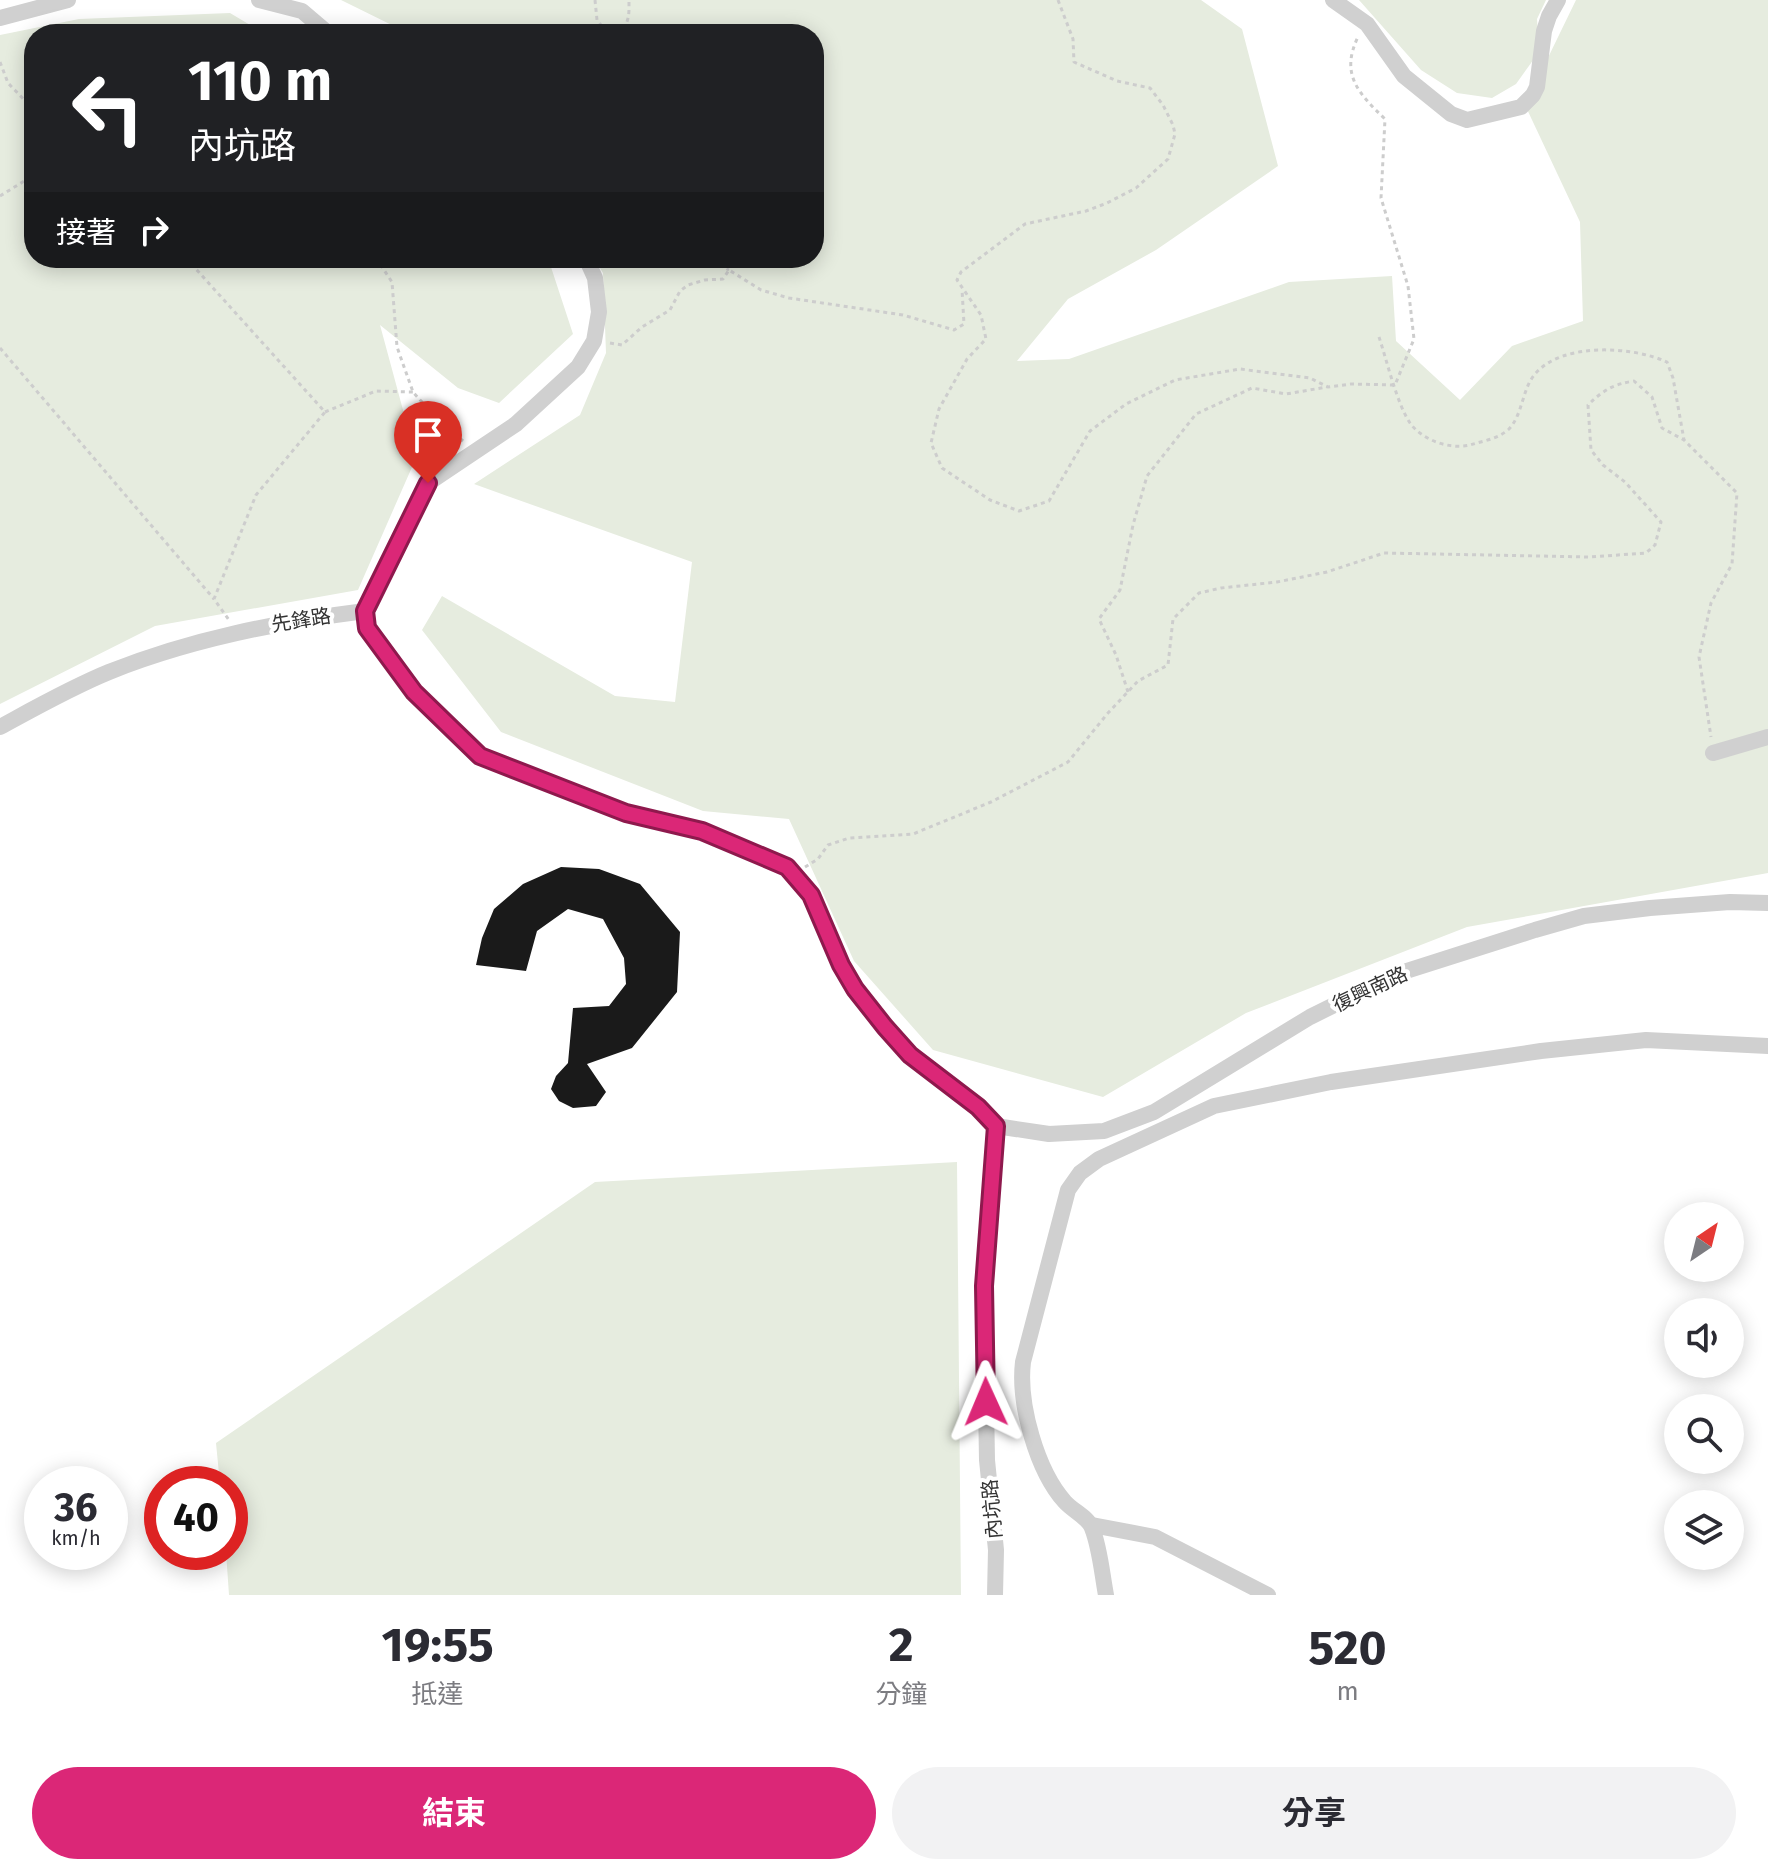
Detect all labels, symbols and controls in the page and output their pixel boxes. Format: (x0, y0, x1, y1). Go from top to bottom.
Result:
text: 110 m (188, 48, 332, 115)
icon: left (56, 56, 160, 160)
text: 內坑路 (188, 124, 296, 168)
icon: right (132, 208, 176, 252)
text: 接著 (56, 215, 116, 251)
pin (394, 401, 462, 483)
icon: arrive (406, 413, 450, 457)
street label: 先鋒路 (269, 603, 333, 637)
street label: 復興南路 (1329, 961, 1411, 1017)
north arrow (1664, 1202, 1744, 1282)
map controls (1664, 1202, 1744, 1570)
button: sound (1664, 1298, 1744, 1378)
position arrow (944, 1360, 1028, 1444)
button: search (1664, 1394, 1744, 1474)
speed limit sign: 40 (144, 1466, 248, 1570)
street label: 內坑路 (977, 1478, 1007, 1540)
text: 36 (54, 1484, 98, 1532)
button: layers (1664, 1490, 1744, 1570)
text: km/h (51, 1526, 101, 1550)
text: 19:55 (381, 1616, 494, 1674)
text: 2 (889, 1616, 914, 1674)
text: 520 (1309, 1619, 1387, 1677)
text: m (1336, 1676, 1359, 1707)
text: 抵達 (412, 1679, 464, 1710)
text: 分鐘 (875, 1679, 927, 1710)
button: 結束 (32, 1767, 876, 1859)
button: 分享 (892, 1767, 1736, 1859)

